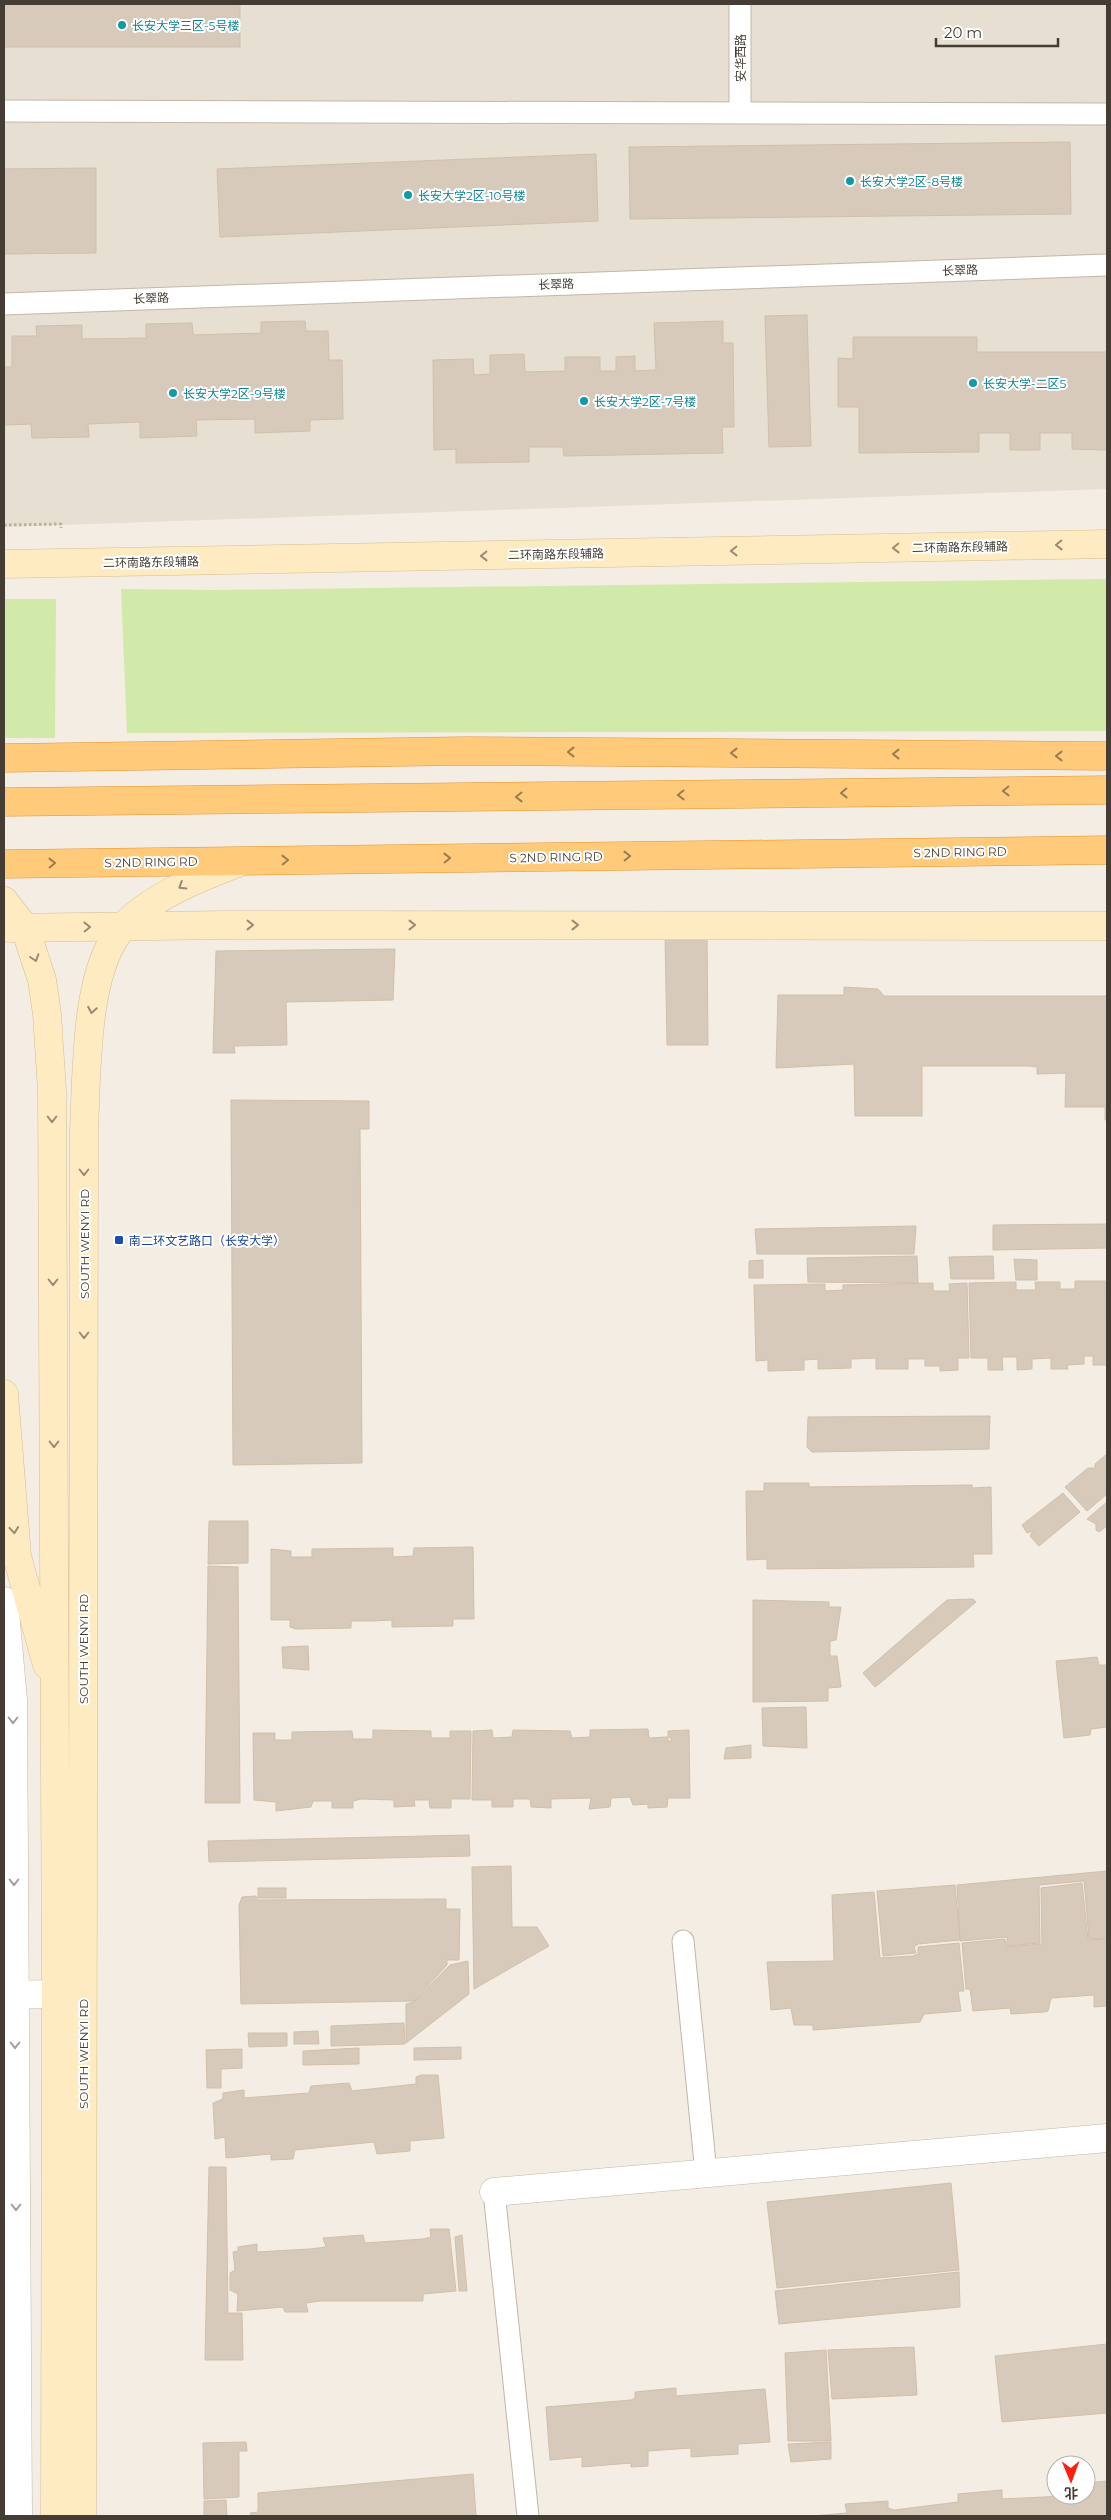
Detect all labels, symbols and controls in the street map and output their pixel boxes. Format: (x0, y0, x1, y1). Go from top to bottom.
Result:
scale bar (936, 15, 1058, 47)
place label: 长安大学三区-5号楼 (132, 18, 239, 33)
marker: 长安大学三区-5号楼 (116, 19, 128, 31)
text: 20 m (944, 23, 982, 42)
street label: 安华西路 (733, 34, 748, 82)
place label: 长安大学2区-8号楼 (860, 174, 963, 189)
marker: 长安大学2区-8号楼 (844, 175, 856, 187)
place label: 长安大学2区-10号楼 (418, 188, 525, 203)
marker: 长安大学2区-10号楼 (402, 189, 414, 201)
street label: 长翠路 (942, 262, 978, 278)
street label: 长翠路 (538, 276, 574, 292)
street label: 长翠路 (133, 290, 169, 306)
place label: 长安大学-二区5 (983, 376, 1067, 391)
marker: 长安大学-二区5 (967, 377, 979, 389)
place label: 长安大学2区-9号楼 (183, 386, 286, 401)
marker: 长安大学2区-9号楼 (167, 387, 179, 399)
place label: 长安大学2区-7号楼 (594, 394, 696, 409)
marker: 长安大学2区-7号楼 (578, 395, 590, 407)
street label: 二环南路东段辅路 (912, 539, 1008, 555)
one-way arrow (1054, 540, 1062, 550)
one-way arrow (892, 543, 900, 553)
street label: 二环南路东段辅路 (508, 546, 604, 562)
one-way arrow (729, 546, 737, 556)
one-way arrow (479, 551, 487, 561)
street label: 二环南路东段辅路 (103, 554, 199, 570)
one-way arrow (567, 747, 574, 757)
one-way arrow (729, 748, 737, 758)
one-way arrow (892, 749, 900, 759)
one-way arrow (1054, 751, 1062, 761)
one-way arrow (1002, 786, 1010, 797)
one-way arrow (839, 788, 847, 798)
one-way arrow (677, 790, 684, 800)
one-way arrow (514, 791, 522, 802)
street label: S 2ND RING RD (913, 844, 1007, 860)
street label: S 2ND RING RD (509, 849, 603, 865)
one-way arrow (624, 851, 632, 861)
one-way arrow (444, 853, 452, 863)
street label: S 2ND RING RD (104, 854, 198, 870)
one-way arrow (282, 855, 289, 865)
one-way arrow (49, 858, 57, 868)
one-way arrow (179, 880, 188, 889)
one-way arrow (246, 920, 254, 930)
one-way arrow (409, 920, 417, 930)
one-way arrow (572, 920, 579, 930)
one-way arrow (84, 922, 92, 932)
one-way arrow (29, 954, 39, 962)
one-way arrow (88, 1006, 98, 1015)
one-way arrow (47, 1116, 57, 1123)
one-way arrow (79, 1169, 89, 1177)
street label: SOUTH WENYI RD (77, 1189, 92, 1299)
place label: 南二环文艺路口（长安大学） (129, 1233, 285, 1248)
marker: 南二环文艺路口（长安大学） (113, 1234, 125, 1246)
one-way arrow (48, 1278, 58, 1286)
one-way arrow (79, 1332, 89, 1339)
one-way arrow (49, 1440, 59, 1448)
one-way arrow (9, 1526, 20, 1534)
street label: SOUTH WENYI RD (76, 1594, 91, 1704)
one-way arrow (8, 1716, 18, 1724)
one-way arrow (9, 1879, 19, 1887)
street label: SOUTH WENYI RD (76, 1999, 91, 2109)
one-way arrow (10, 2042, 20, 2049)
one-way arrow (11, 2204, 21, 2212)
north arrow (1046, 2455, 1096, 2505)
text: 北 (1064, 2484, 1078, 2502)

